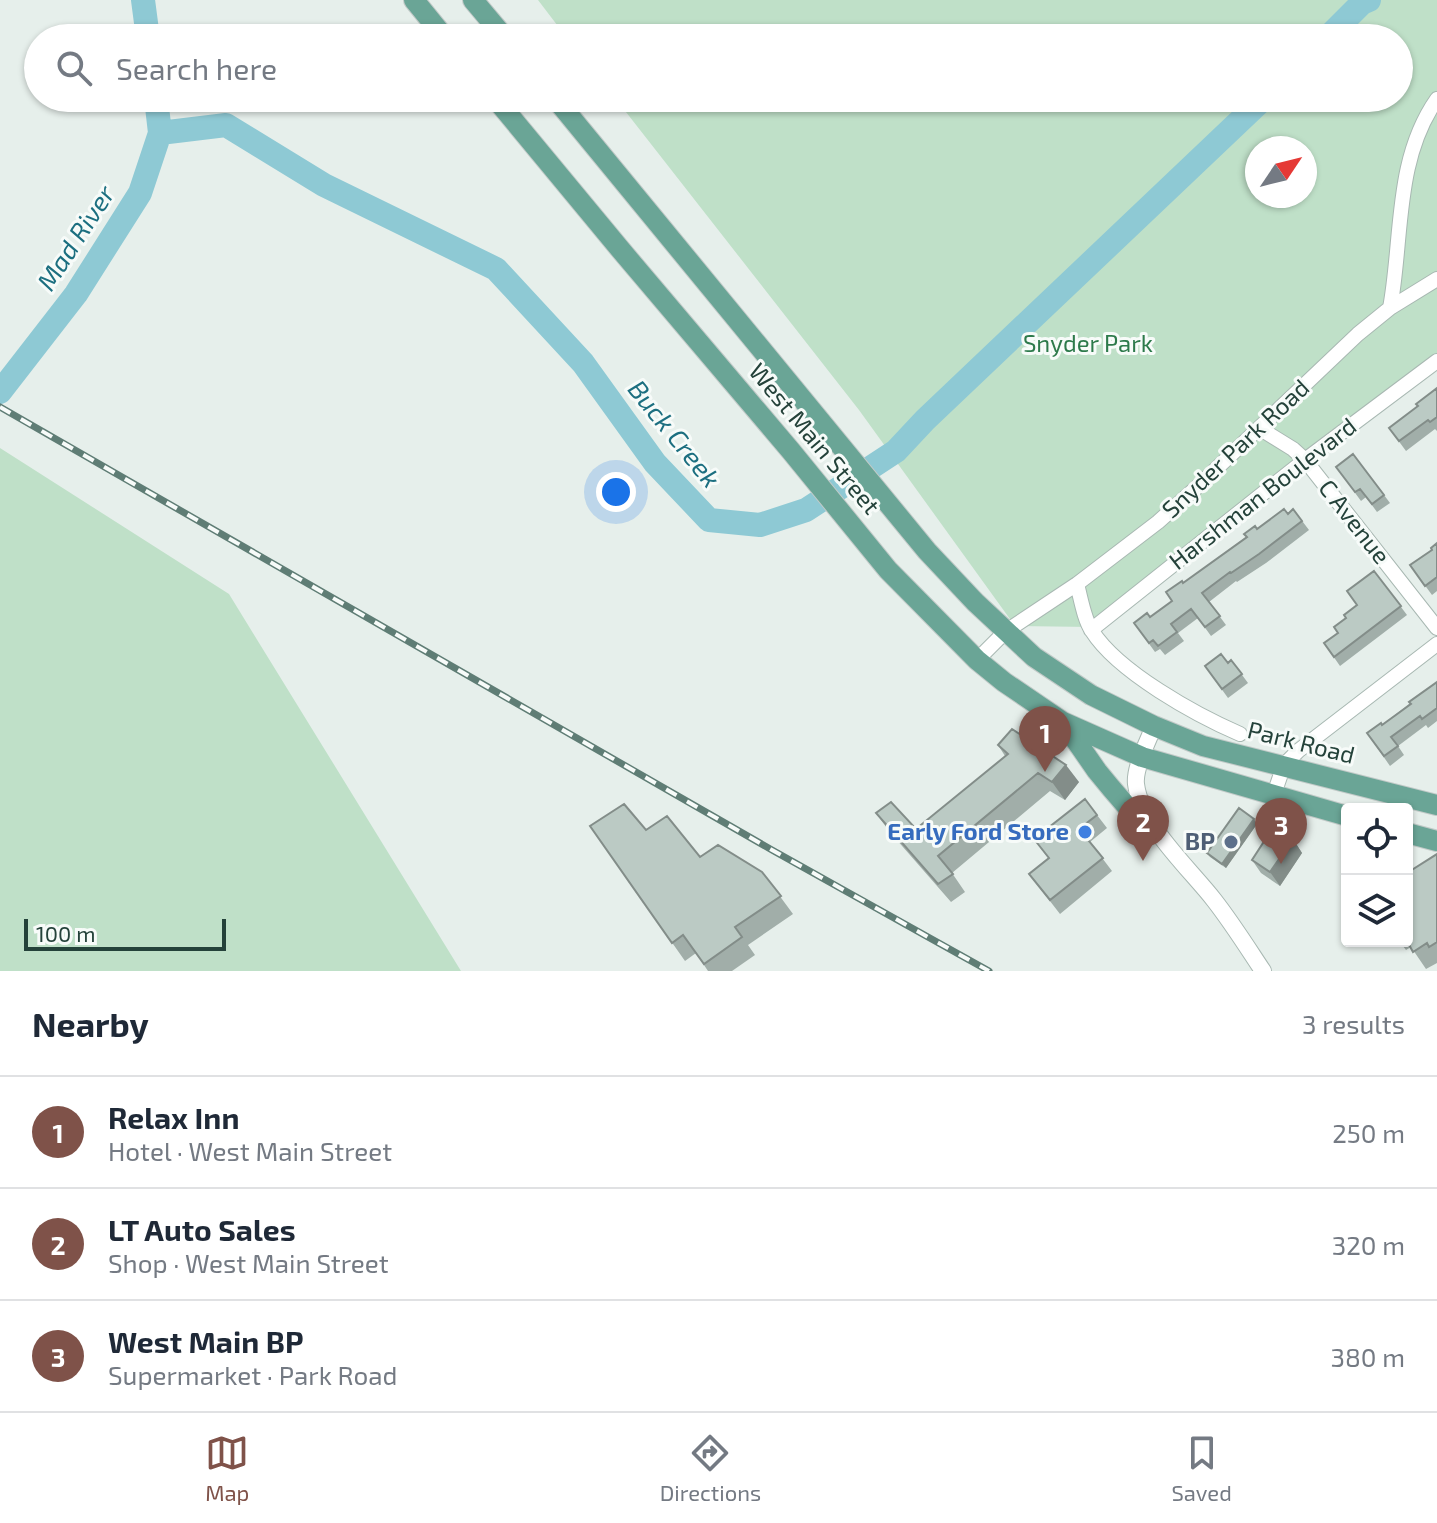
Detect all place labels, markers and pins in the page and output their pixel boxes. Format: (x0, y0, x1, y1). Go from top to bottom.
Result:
pin: 1 (1019, 706, 1071, 772)
pin: 2 (1117, 795, 1169, 861)
pin: 3 (1255, 798, 1307, 864)
place label: Early Ford Store (887, 816, 1069, 845)
marker: Early Ford Store (1076, 823, 1094, 841)
place label: BP (1185, 826, 1215, 855)
marker: BP (1222, 833, 1240, 851)

